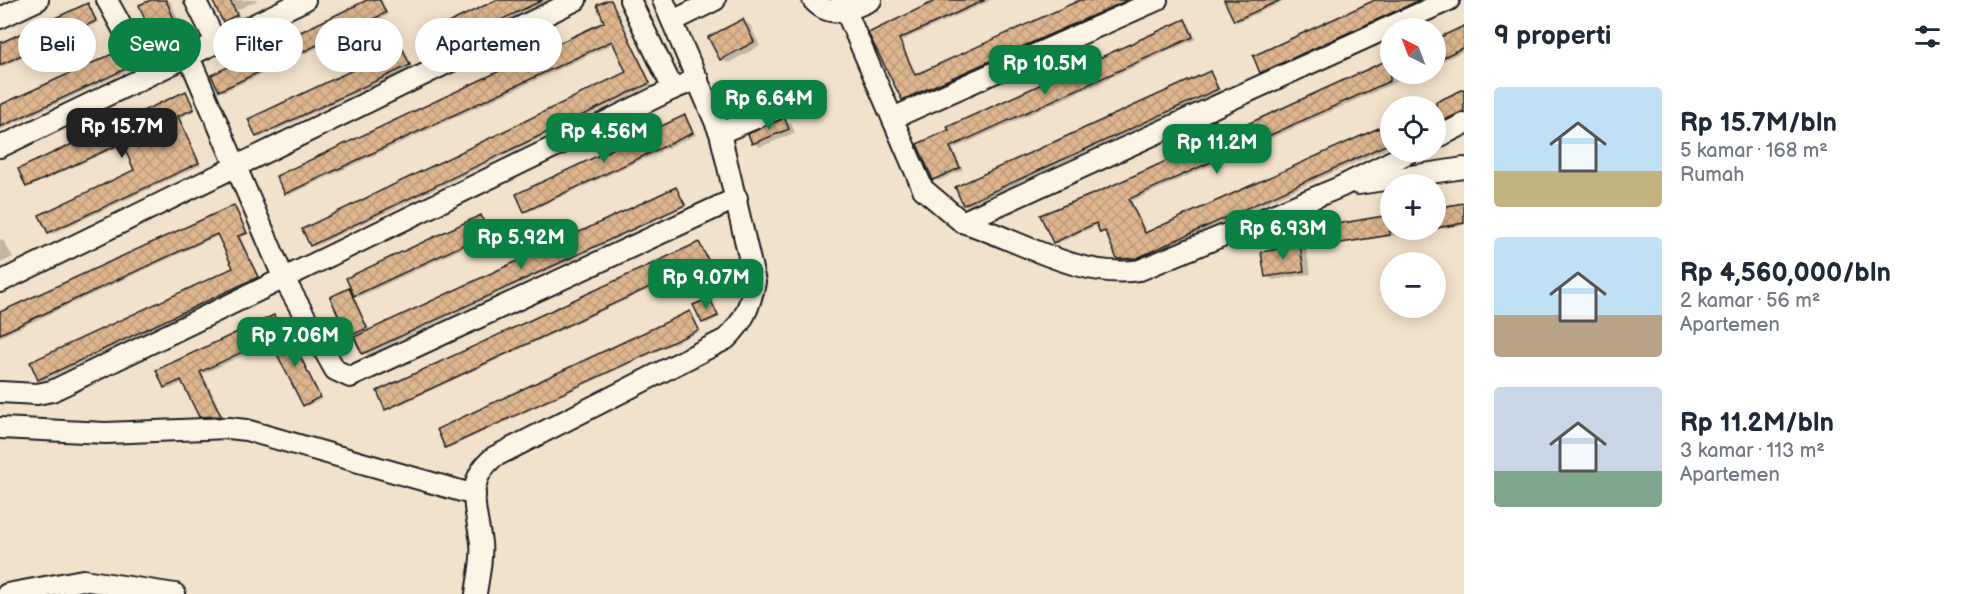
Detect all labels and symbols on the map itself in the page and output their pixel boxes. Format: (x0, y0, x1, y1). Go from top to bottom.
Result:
north arrow (1380, 18, 1446, 84)
pin: Rp 10.5M (983, 45, 1107, 96)
pin: Rp 6.64M (707, 80, 831, 131)
pin: Rp 15.7M (60, 108, 184, 159)
pin: Rp 4.56M (542, 113, 666, 164)
pin: Rp 11.2M (1155, 124, 1279, 175)
pin: Rp 6.93M (1221, 210, 1345, 261)
pin: Rp 5.92M (459, 219, 583, 270)
pin: Rp 9.07M (644, 259, 768, 310)
pin: Rp 7.06M (233, 317, 357, 368)

